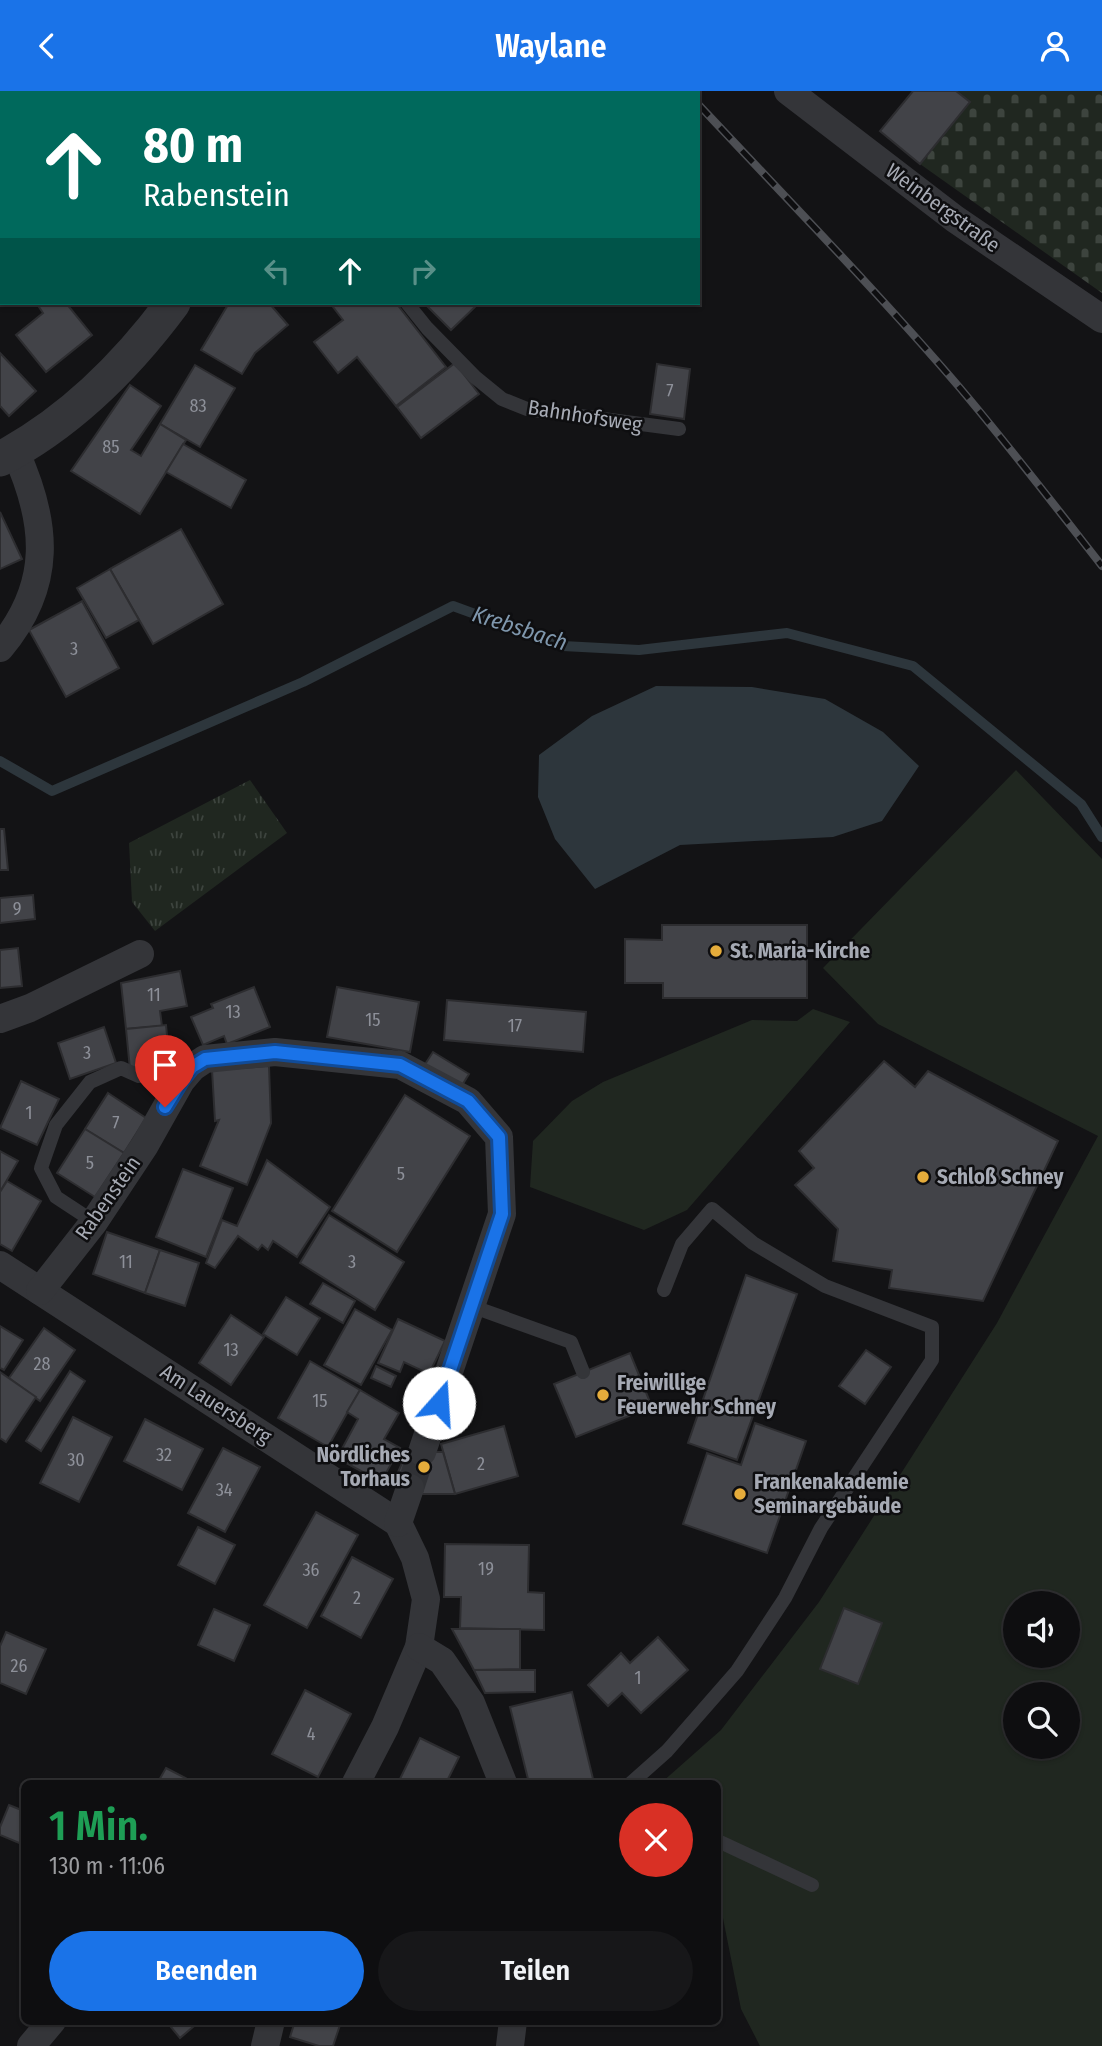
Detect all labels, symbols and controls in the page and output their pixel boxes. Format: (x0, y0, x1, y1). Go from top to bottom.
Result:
icon: back (28, 27, 66, 65)
text: Waylane (495, 27, 607, 65)
icon: person (1036, 27, 1074, 65)
text: 80 m (143, 116, 243, 175)
icon: ahead (28, 119, 119, 210)
street label: Weinbergstraße (881, 158, 1005, 258)
text: Rabenstein (143, 176, 290, 214)
icon: left (258, 252, 296, 290)
icon: ahead (331, 252, 369, 290)
icon: right (404, 252, 442, 290)
house number: 7 (666, 380, 674, 402)
street label: Bahnhofsweg (526, 394, 644, 438)
house number: 83 (189, 395, 207, 417)
house number: 85 (102, 436, 120, 458)
water label: Krebsbach (469, 600, 571, 656)
house number: 3 (70, 638, 78, 660)
house number: 9 (13, 898, 21, 920)
place label: St. Maria-Kirche (730, 938, 870, 964)
marker: St. Maria-Kirche (708, 943, 724, 959)
house number: 11 (147, 984, 161, 1006)
house number: 13 (225, 1001, 241, 1023)
house number: 15 (365, 1009, 381, 1031)
house number: 17 (508, 1015, 522, 1037)
pin (135, 1035, 195, 1107)
house number: 3 (83, 1042, 91, 1064)
icon: arrive (146, 1046, 184, 1084)
house number: 1 (25, 1102, 33, 1124)
house number: 7 (112, 1112, 120, 1134)
street label: Rabenstein (70, 1151, 146, 1245)
house number: 5 (86, 1152, 94, 1174)
house number: 5 (397, 1163, 405, 1185)
place label: Schloß Schney (937, 1164, 1064, 1190)
marker: Schloß Schney (915, 1169, 931, 1185)
house number: 11 (119, 1251, 133, 1273)
house number: 3 (348, 1251, 356, 1273)
house number: 13 (223, 1339, 239, 1361)
house number: 28 (34, 1353, 50, 1375)
street label: Am Lauersberg (156, 1358, 277, 1450)
position arrow (402, 1366, 476, 1440)
place label: Freiwillige Feuerwehr Schney (617, 1370, 777, 1420)
marker: Freiwillige Feuerwehr Schney (595, 1387, 611, 1403)
house number: 15 (312, 1390, 328, 1412)
place label: Nördliches Torhaus (316, 1442, 410, 1492)
house number: 32 (156, 1444, 172, 1466)
house number: 30 (67, 1449, 85, 1471)
house number: 2 (477, 1453, 485, 1475)
marker: Nördliches Torhaus (416, 1459, 432, 1475)
place label: Frankenakademie Seminargebäude (754, 1469, 909, 1519)
house number: 34 (216, 1479, 233, 1501)
marker: Frankenakademie Seminargebäude (732, 1486, 748, 1502)
house number: 19 (478, 1558, 494, 1580)
house number: 36 (302, 1559, 320, 1581)
house number: 2 (353, 1587, 361, 1609)
map controls (1003, 1591, 1080, 1759)
button: sound (1003, 1591, 1080, 1668)
house number: 26 (11, 1655, 28, 1677)
house number: 1 (634, 1667, 642, 1689)
button: search (1003, 1682, 1080, 1759)
house number: 4 (307, 1723, 316, 1745)
text: 1 Min. (49, 1801, 148, 1851)
button: close (619, 1803, 693, 1877)
text: 130 m · 11:06 (49, 1852, 165, 1880)
button: Beenden (49, 1931, 364, 2011)
button: Teilen (378, 1931, 693, 2011)

